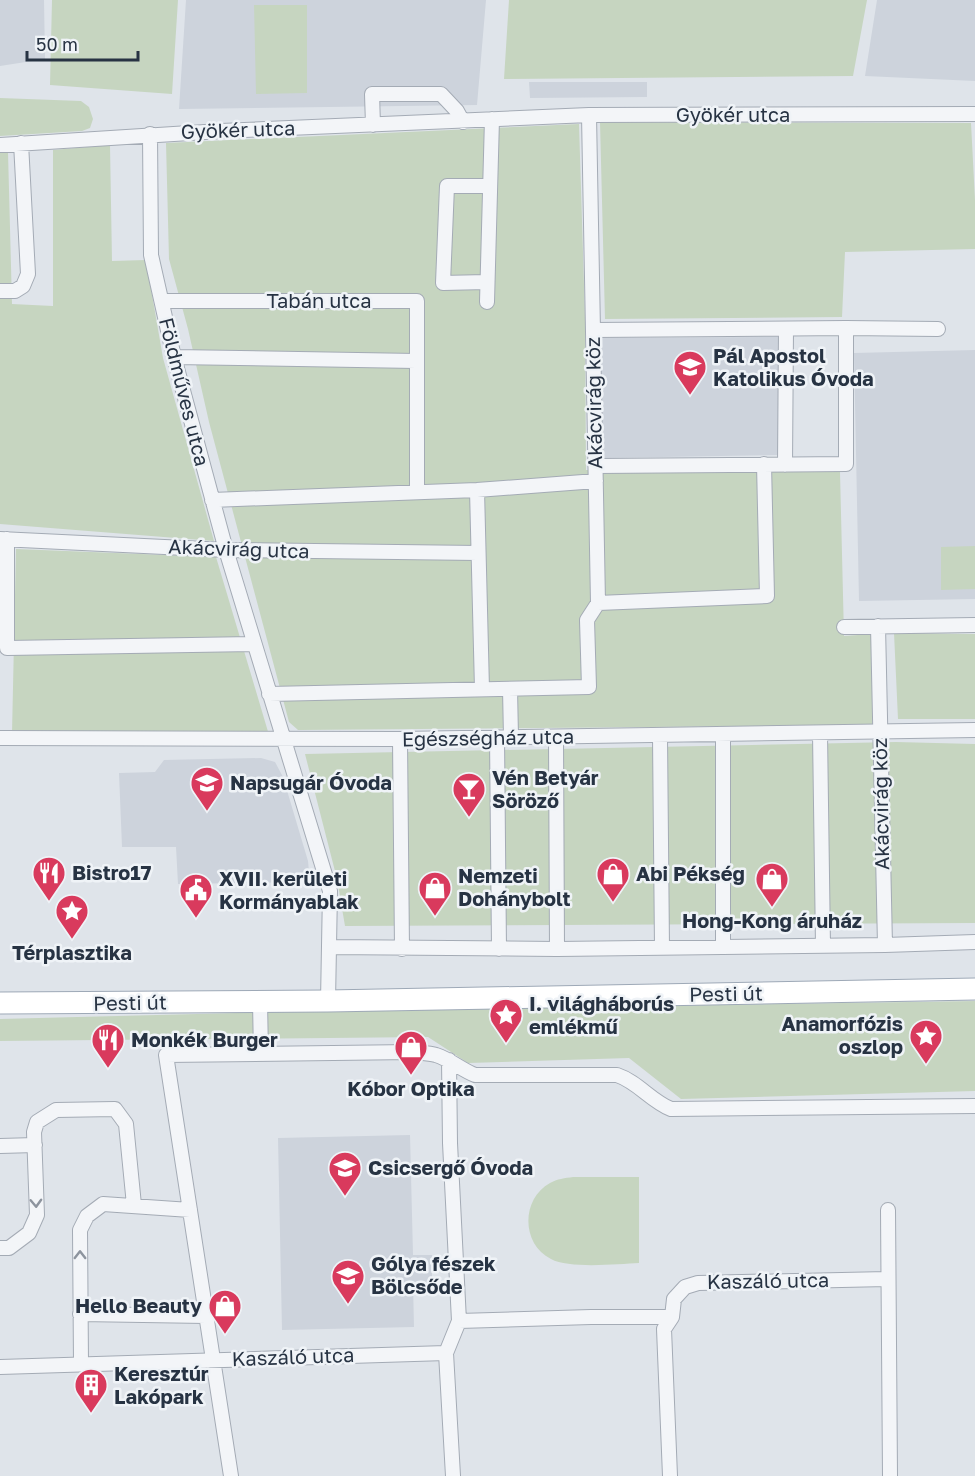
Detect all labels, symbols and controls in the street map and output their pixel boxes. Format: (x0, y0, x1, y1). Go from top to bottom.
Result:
scale bar (27, 24, 138, 62)
text: 50 m (36, 33, 78, 55)
street label: Gyökér utca (676, 102, 790, 126)
street label: Gyökér utca (180, 115, 296, 143)
street label: Tabán utca (266, 288, 372, 312)
street label: Földműves utca (155, 315, 215, 469)
street label: Akácvirág köz (580, 337, 606, 469)
place label: Pál Apostol Katolikus Óvoda (713, 343, 874, 390)
school or university icon: Pál Apostol Katolikus Óvoda (672, 349, 708, 396)
street label: Akácvirág utca (168, 534, 310, 562)
street label: Egészségház utca (402, 723, 574, 751)
street label: Akácvirág köz (867, 738, 893, 870)
school or university icon: Napsugár Óvoda (189, 765, 225, 812)
place label: Vén Betyár Söröző (492, 765, 599, 812)
place label: Napsugár Óvoda (230, 770, 392, 794)
bar icon: Vén Betyár Söröző (451, 771, 487, 818)
restaurant icon: Bistro17 (31, 855, 67, 902)
shop icon: Abi Pékség (595, 856, 631, 903)
place label: Bistro17 (72, 860, 151, 884)
place label: Abi Pékség (636, 861, 745, 885)
shop icon: Hong-Kong áruház (754, 861, 790, 908)
place label: Nemzeti Dohánybolt (458, 863, 570, 910)
place label: XVII. kerületi Kormányablak (219, 866, 359, 913)
shop icon: Nemzeti Dohánybolt (417, 870, 453, 917)
public building icon: XVII. kerületi Kormányablak (178, 872, 214, 919)
place icon: Térplasztika (54, 893, 90, 940)
place label: Hong-Kong áruház (682, 908, 862, 932)
place label: Térplasztika (12, 940, 132, 964)
street label: Pesti út (689, 980, 763, 1006)
street label: Pesti út (93, 989, 167, 1015)
place label: I. világháborús emlékmű (529, 991, 674, 1038)
place icon: I. világháborús emlékmű (488, 997, 524, 1044)
place label: Anamorfózis oszlop (781, 1011, 903, 1058)
place icon: Anamorfózis oszlop (908, 1018, 944, 1065)
restaurant icon: Monkék Burger (90, 1022, 126, 1069)
place label: Monkék Burger (131, 1027, 278, 1051)
shop icon: Kóbor Optika (393, 1029, 429, 1076)
place label: Kóbor Optika (347, 1076, 475, 1100)
school or university icon: Csicsergő Óvoda (327, 1150, 363, 1197)
place label: Csicsergő Óvoda (368, 1155, 533, 1179)
one-way arrow (30, 1199, 43, 1208)
one-way arrow (74, 1251, 86, 1260)
place label: Gólya fészek Bölcsőde (371, 1251, 496, 1298)
school or university icon: Gólya fészek Bölcsőde (330, 1258, 366, 1305)
street label: Kaszáló utca (707, 1267, 829, 1293)
shop icon: Hello Beauty (207, 1288, 243, 1335)
place label: Hello Beauty (75, 1293, 202, 1317)
street label: Kaszáló utca (231, 1342, 355, 1370)
place label: Keresztúr Lakópark (114, 1361, 209, 1408)
building icon: Keresztúr Lakópark (73, 1367, 109, 1414)

